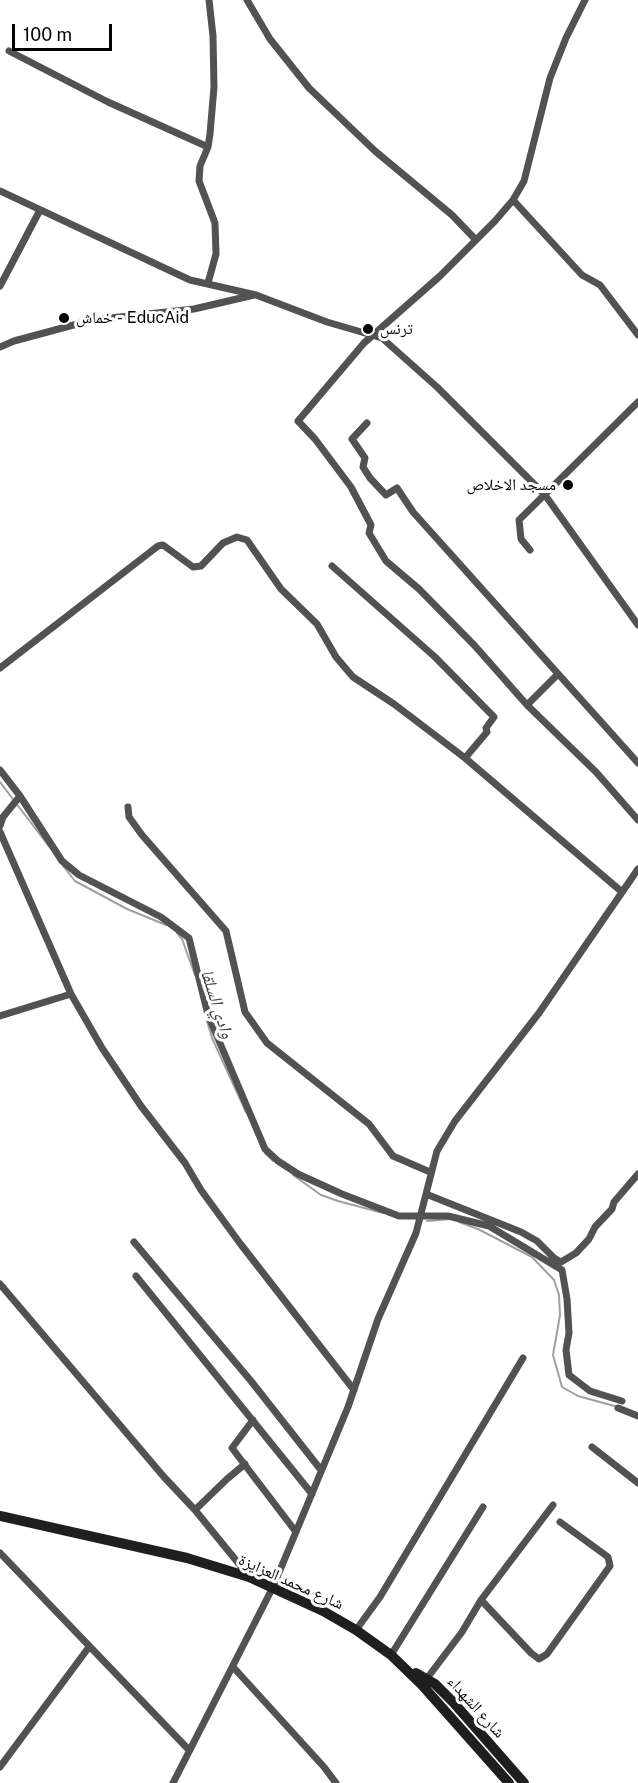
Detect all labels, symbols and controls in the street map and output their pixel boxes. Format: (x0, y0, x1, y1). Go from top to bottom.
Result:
scale bar (15, 12, 116, 50)
text: 100 m (23, 24, 72, 45)
place label: خماش - EducAid (76, 308, 189, 328)
marker: خماش - EducAid (57, 311, 71, 325)
place label: ترنس (380, 319, 413, 339)
marker: ترنس (361, 322, 375, 336)
place label: مسجد الاخلاص (466, 475, 556, 495)
marker: مسجد الاخلاص (561, 478, 575, 492)
water label: وادي السلقا (196, 967, 238, 1041)
street label: شارع محمد العزايزة (236, 1550, 346, 1614)
street label: شارع الشهداء (443, 1672, 509, 1742)

